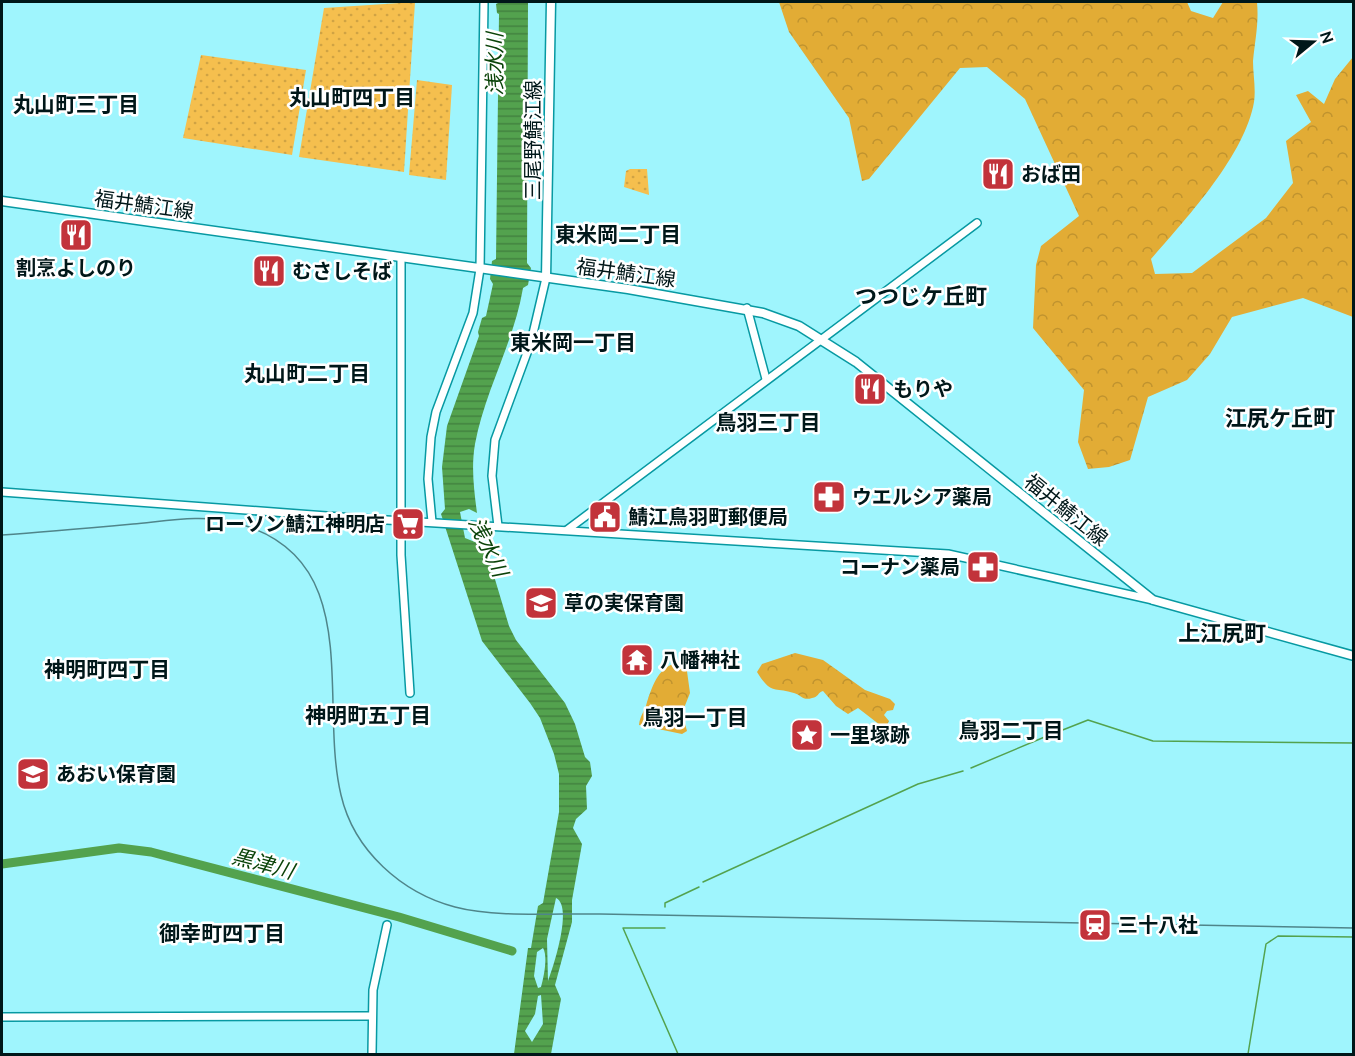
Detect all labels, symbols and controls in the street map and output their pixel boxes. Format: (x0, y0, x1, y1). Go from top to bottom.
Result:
north arrow (1283, 12, 1343, 72)
text: N (1317, 29, 1338, 46)
water label: 浅水川 (482, 31, 506, 96)
street label: 三尾野鯖江線 (521, 80, 544, 200)
district label: 丸山町四丁目 (289, 85, 415, 109)
district label: 丸山町三丁目 (13, 92, 139, 116)
restaurant icon: おば田 (980, 156, 1016, 192)
place label: おば田 (1021, 162, 1081, 185)
street label: 福井鯖江線 (93, 186, 195, 223)
restaurant icon: 割烹よしのり (58, 217, 94, 253)
district label: 東米岡二丁目 (555, 222, 681, 246)
restaurant icon: むさしそば (251, 253, 287, 289)
street label: 福井鯖江線 (575, 254, 677, 291)
place label: 割烹よしのり (16, 256, 136, 279)
place label: むさしそば (292, 259, 392, 282)
district label: つつじケ丘町 (855, 283, 987, 308)
district label: 東米岡一丁目 (510, 330, 636, 354)
district label: 丸山町二丁目 (244, 361, 370, 385)
restaurant icon: もりや (852, 371, 888, 407)
place label: もりや (893, 377, 953, 400)
district label: 江尻ケ丘町 (1225, 405, 1335, 430)
district label: 鳥羽三丁目 (716, 410, 821, 434)
street label: 福井鯖江線 (1020, 469, 1112, 550)
pharmacy icon: ウエルシア薬局 (811, 479, 847, 515)
place label: ウエルシア薬局 (852, 485, 992, 508)
public building icon: 鯖江鳥羽町郵便局 (587, 499, 623, 535)
place label: 鯖江鳥羽町郵便局 (628, 505, 788, 528)
supermarket icon: ローソン鯖江神明店 (390, 506, 426, 542)
place label: ローソン鯖江神明店 (205, 512, 385, 535)
water label: 浅水川 (465, 513, 514, 582)
pharmacy icon: コーナン薬局 (965, 549, 1001, 585)
place label: コーナン薬局 (840, 555, 960, 578)
school or university icon: 草の実保育園 (523, 585, 559, 621)
place label: 草の実保育園 (564, 591, 684, 614)
district label: 上江尻町 (1178, 620, 1266, 645)
temple icon: 八幡神社 (619, 642, 655, 678)
place label: 八幡神社 (660, 648, 740, 671)
district label: 神明町四丁目 (44, 657, 170, 681)
district label: 神明町五丁目 (305, 703, 431, 727)
district label: 鳥羽一丁目 (643, 705, 748, 729)
place icon: 一里塚跡 (789, 717, 825, 753)
district label: 鳥羽二丁目 (959, 718, 1064, 742)
place label: 一里塚跡 (830, 723, 910, 746)
school or university icon: あおい保育園 (15, 756, 51, 792)
place label: あおい保育園 (56, 762, 176, 785)
water label: 黒津川 (230, 843, 299, 883)
station icon: 三十八社 (1077, 907, 1113, 943)
place label: 三十八社 (1118, 913, 1198, 936)
district label: 御幸町四丁目 (159, 921, 285, 945)

